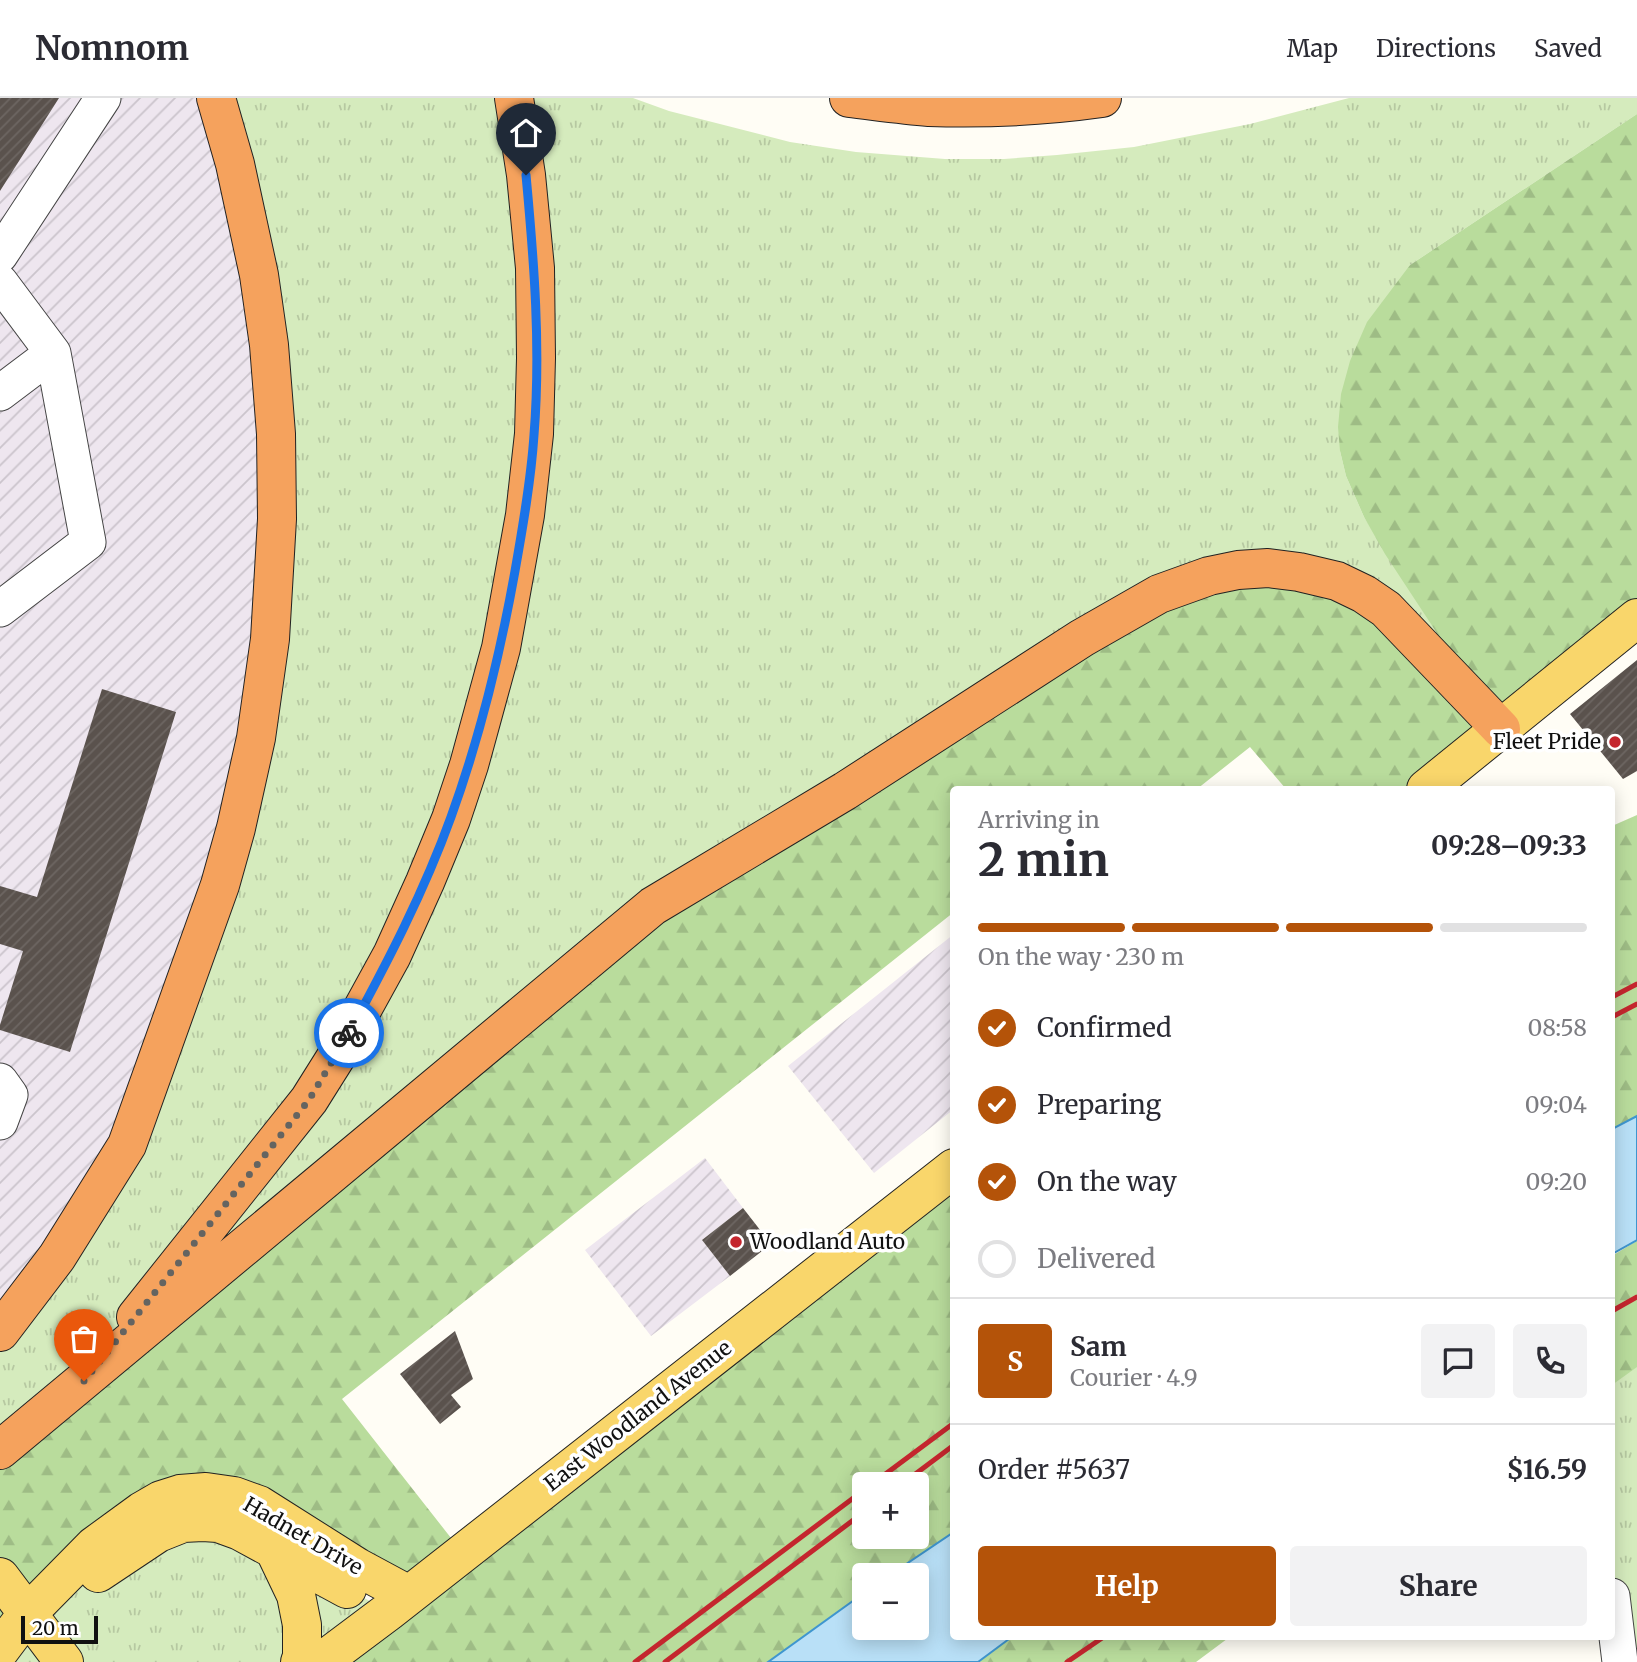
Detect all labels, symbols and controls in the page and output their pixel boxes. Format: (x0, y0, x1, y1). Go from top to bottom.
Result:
text: Nomnom (35, 28, 189, 69)
text: Map (1287, 33, 1338, 64)
text: Directions (1376, 33, 1496, 64)
text: Saved (1534, 33, 1602, 64)
pin (496, 103, 556, 175)
icon: home (507, 114, 545, 152)
place label: Fleet Pride (1493, 728, 1601, 755)
marker: Fleet Pride (1607, 734, 1623, 750)
text: Arriving in (978, 805, 1100, 834)
text: 09:28–09:33 (1431, 829, 1587, 862)
text: 2 min (978, 831, 1109, 889)
text: On the way · 230 m (978, 942, 1184, 971)
courier (314, 998, 384, 1068)
icon: check (978, 1009, 1016, 1047)
text: Confirmed (1037, 1011, 1172, 1044)
text: 08:58 (1528, 1013, 1587, 1042)
icon: bike (330, 1014, 368, 1052)
icon: check (978, 1086, 1016, 1124)
text: Preparing (1037, 1088, 1161, 1121)
text: 09:04 (1525, 1090, 1587, 1119)
icon: check (978, 1163, 1016, 1201)
text: On the way (1037, 1165, 1177, 1198)
text: 09:20 (1525, 1167, 1587, 1196)
place label: Woodland Auto (749, 1228, 905, 1255)
marker: Woodland Auto (728, 1234, 744, 1250)
text: Delivered (1037, 1242, 1156, 1275)
pin (54, 1309, 114, 1381)
icon: bag (65, 1320, 103, 1358)
button: chat (1421, 1324, 1495, 1398)
button: phone (1513, 1324, 1587, 1398)
text: Sam (1070, 1330, 1127, 1363)
street label: East Woodland Avenue (539, 1334, 737, 1497)
text: S (1007, 1345, 1023, 1378)
text: Courier · 4.9 (1070, 1363, 1198, 1392)
text: Order #5637 (978, 1453, 1130, 1486)
text: $16.59 (1506, 1453, 1587, 1486)
map controls (852, 1472, 929, 1640)
button: + (852, 1472, 929, 1549)
street label: Hadnet Drive (239, 1491, 368, 1581)
button: Help (978, 1546, 1276, 1626)
button: Share (1290, 1546, 1587, 1626)
button: − (852, 1563, 929, 1640)
scale bar (21, 1613, 98, 1645)
text: 20 m (32, 1616, 79, 1640)

